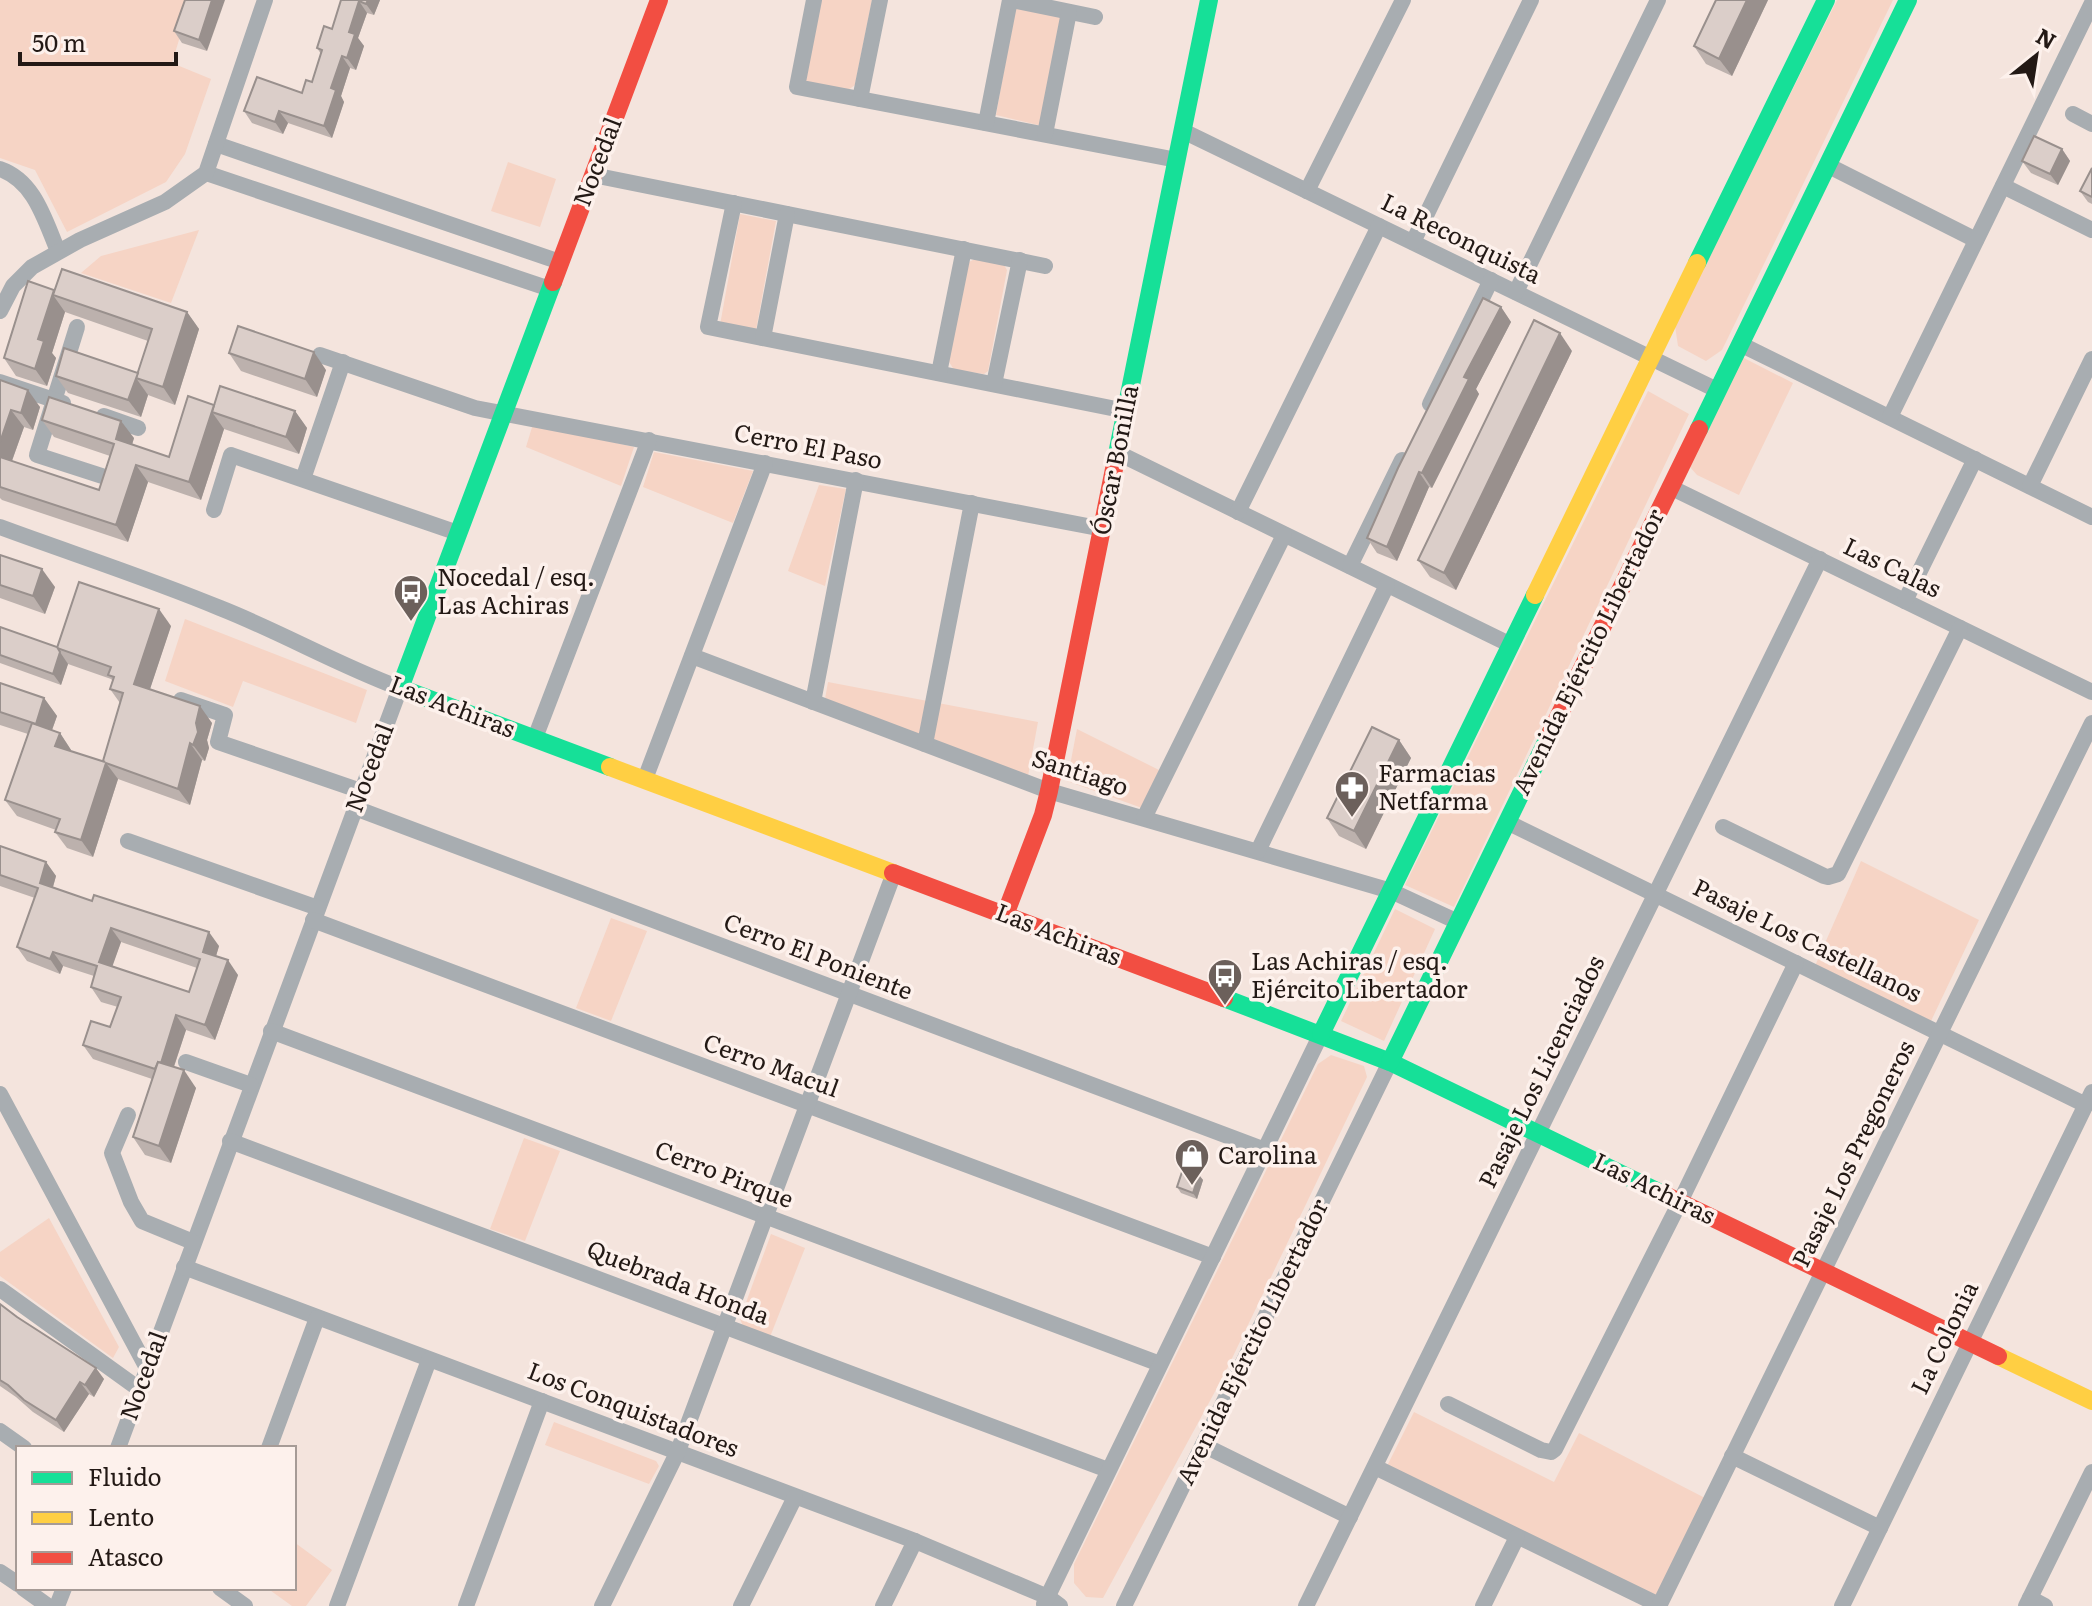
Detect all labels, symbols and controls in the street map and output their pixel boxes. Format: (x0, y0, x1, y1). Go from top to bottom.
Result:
scale bar (20, 16, 176, 66)
north arrow (1996, 16, 2076, 96)
text: N (2031, 18, 2063, 56)
text: 50 m (32, 24, 86, 59)
street label: Nocedal (563, 111, 629, 211)
street label: La Reconquista (1376, 183, 1548, 291)
street label: Óscar Bonilla (1082, 381, 1145, 538)
street label: Cerro El Paso (731, 413, 886, 476)
street label: Avenida Ejército Libertador (1502, 501, 1672, 800)
street label: Las Calas (1838, 527, 1948, 604)
place label: Nocedal / esq. Las Achiras (437, 558, 595, 621)
bus stop icon: Nocedal / esq. Las Achiras (392, 573, 430, 623)
street label: Las Achiras (385, 665, 521, 745)
street label: Nocedal (335, 717, 401, 817)
street label: Santiago (1028, 739, 1134, 803)
place label: Farmacias Netfarma (1378, 754, 1496, 817)
pharmacy icon: Farmacias Netfarma (1333, 769, 1371, 819)
street label: Pasaje Los Castellanos (1688, 868, 1928, 1009)
street label: Las Achiras (991, 893, 1127, 973)
street label: Cerro El Poniente (719, 903, 918, 1007)
place label: Las Achiras / esq. Ejército Libertador (1251, 942, 1468, 1005)
street label: Pasaje Los Licenciados (1468, 949, 1611, 1193)
bus stop icon: Las Achiras / esq. Ejército Libertador (1206, 957, 1244, 1007)
street label: Cerro Macul (699, 1023, 845, 1104)
street label: Pasaje Los Pregoneros (1782, 1034, 1922, 1272)
street label: Cerro Pirque (651, 1130, 799, 1215)
place label: Carolina (1218, 1136, 1317, 1171)
shop icon: Carolina (1173, 1137, 1211, 1187)
street label: Las Achiras (1588, 1142, 1722, 1231)
street label: Avenida Ejército Libertador (1166, 1191, 1336, 1490)
street label: Quebrada Honda (582, 1230, 775, 1332)
street label: La Colonia (1900, 1274, 1985, 1399)
street label: Nocedal (109, 1326, 174, 1425)
street label: Los Conquistadores (523, 1351, 745, 1464)
legend (16, 1446, 296, 1590)
text: Fluido (88, 1458, 162, 1493)
text: Lento (88, 1498, 154, 1533)
text: Atasco (88, 1538, 163, 1573)

